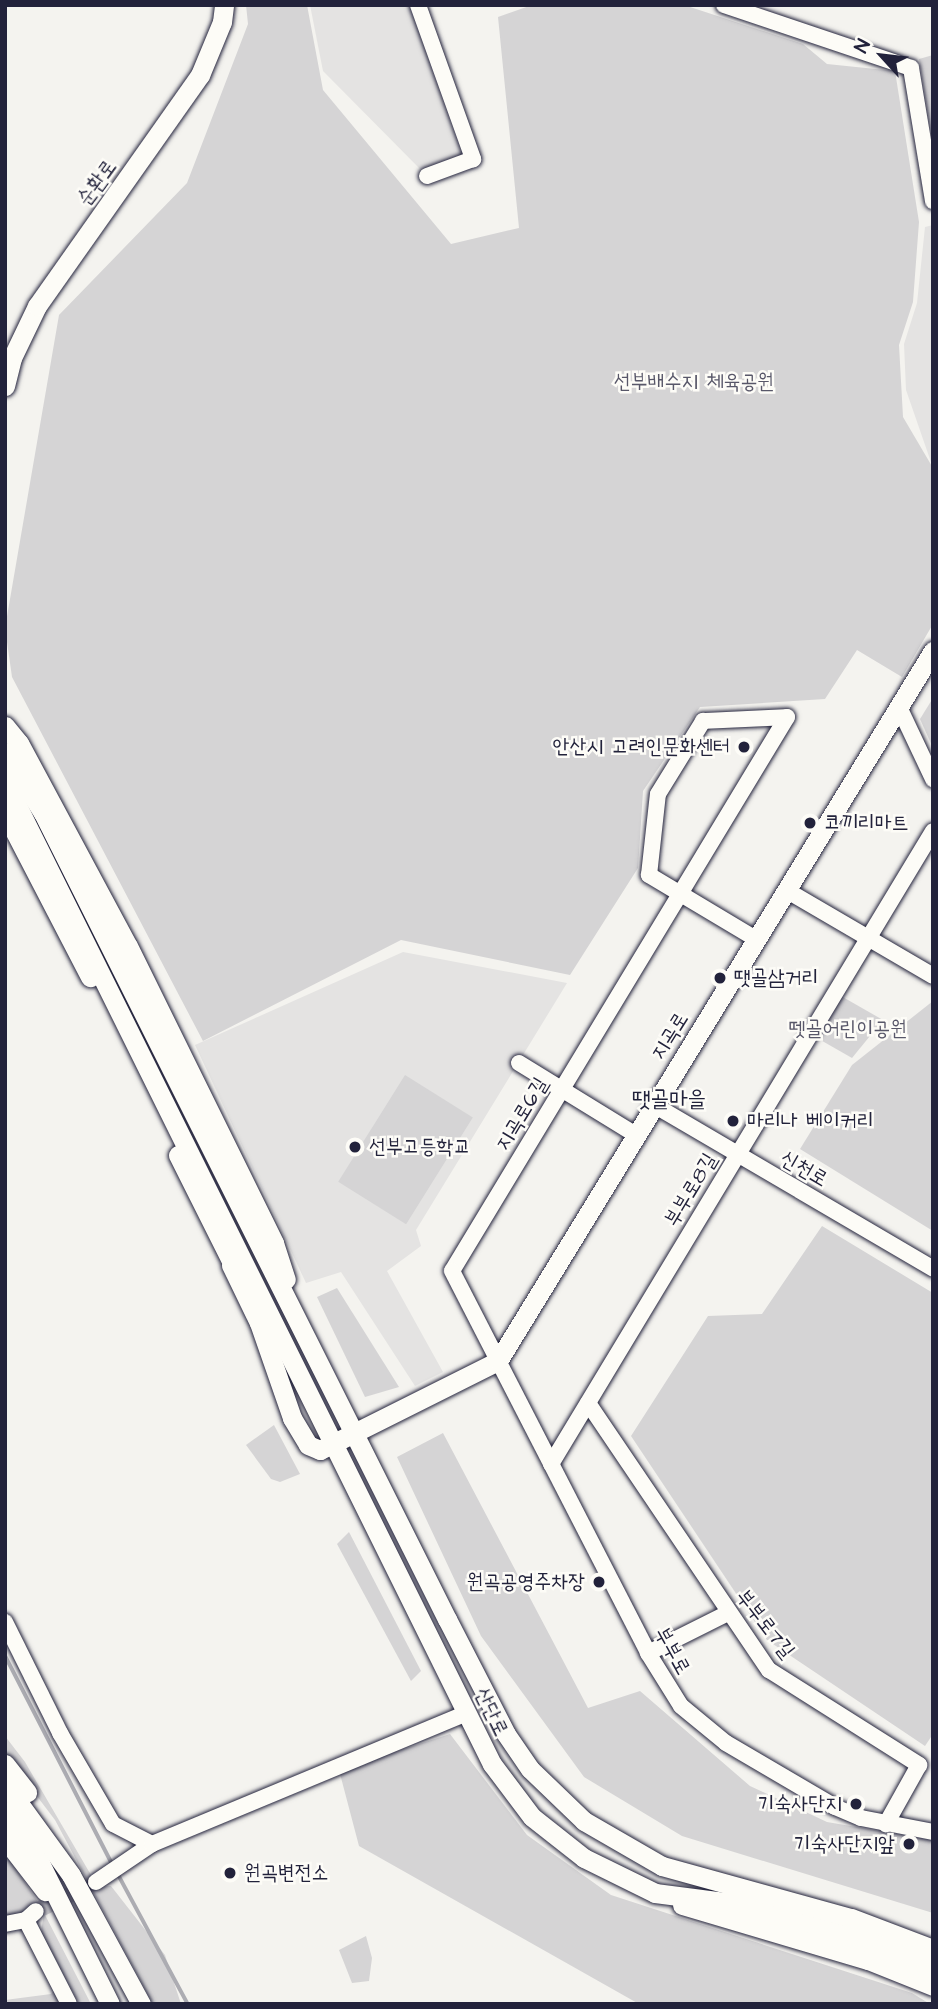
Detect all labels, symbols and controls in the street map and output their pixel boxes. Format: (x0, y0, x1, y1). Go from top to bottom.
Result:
north arrow (847, 21, 917, 91)
text: N (848, 35, 878, 58)
street label: 순환로 (72, 155, 122, 211)
park label: 선부배수지 체육공원 (614, 369, 774, 395)
place label: 안산시 고려인문화센터 (553, 734, 730, 760)
marker: 안산시 고려인문화센터 (736, 739, 752, 755)
place label: 코끼리마트 (824, 810, 908, 836)
marker: 코끼리마트 (802, 815, 818, 831)
place label: 땟골삼거리 (734, 965, 818, 991)
marker: 땟골삼거리 (712, 970, 728, 986)
street label: 지곡로 (646, 1008, 694, 1064)
park label: 뗏골어린이공원 (789, 1016, 907, 1042)
street label: 지곡로6길 (490, 1073, 554, 1155)
district label: 땟골마을 (632, 1085, 706, 1113)
place label: 마리나 베이커리 (747, 1108, 874, 1134)
marker: 마리나 베이커리 (725, 1113, 741, 1129)
place label: 선부고등학교 (369, 1134, 470, 1160)
marker: 선부고등학교 (347, 1139, 363, 1155)
street label: 신천로 (776, 1145, 832, 1193)
street label: 부부로8길 (659, 1149, 723, 1231)
place label: 원곡공영주차장 (467, 1569, 585, 1595)
marker: 원곡공영주차장 (591, 1574, 607, 1590)
street label: 부부로7길 (730, 1585, 800, 1663)
street label: 부부로 (649, 1623, 695, 1679)
street label: 산단로 (469, 1684, 513, 1740)
place label: 기숙사단지 (758, 1791, 842, 1817)
marker: 기숙사단지 (848, 1796, 864, 1812)
place label: 기숙사단지앞 (794, 1831, 895, 1857)
marker: 기숙사단지앞 (901, 1836, 917, 1852)
place label: 원곡변전소 (244, 1860, 328, 1886)
marker: 원곡변전소 (222, 1865, 238, 1881)

